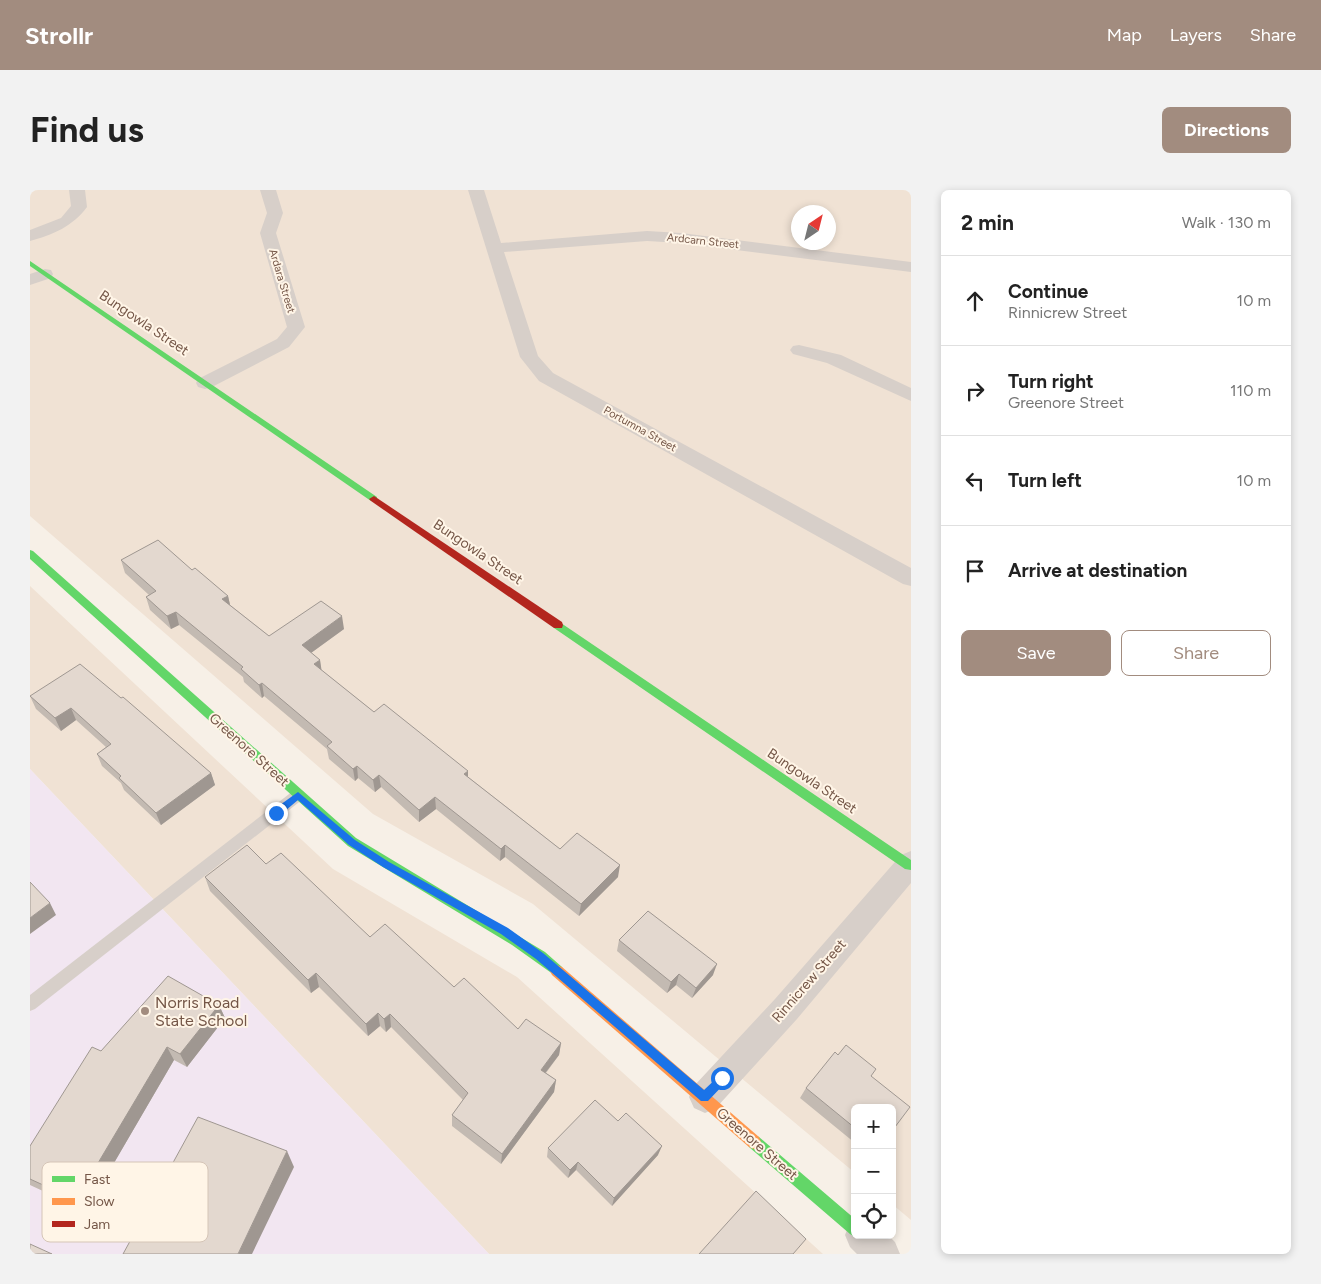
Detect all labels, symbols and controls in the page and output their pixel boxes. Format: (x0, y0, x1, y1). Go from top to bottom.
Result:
text: Strollr (25, 21, 93, 50)
text: Map (1107, 24, 1142, 46)
text: Layers (1170, 24, 1222, 46)
text: Share (1250, 24, 1296, 46)
button: Directions (1162, 107, 1291, 153)
text: Find us (30, 109, 144, 151)
north arrow (791, 205, 836, 250)
text: 2 min (961, 210, 1014, 235)
text: Walk · 130 m (1182, 213, 1271, 232)
street label: Ardcarn Street (666, 231, 740, 251)
street label: Ardara Street (266, 248, 298, 314)
text: Continue (1008, 280, 1088, 303)
street label: Bungowla Street (96, 287, 192, 359)
icon: ahead (961, 287, 989, 315)
text: 10 m (1237, 291, 1271, 310)
text: Rinnicrew Street (1008, 303, 1127, 322)
text: Turn right (1008, 370, 1094, 393)
icon: right (961, 377, 989, 405)
text: 110 m (1230, 381, 1271, 400)
text: Greenore Street (1008, 393, 1124, 412)
street label: Portumna Street (601, 404, 679, 454)
icon: left (961, 467, 989, 495)
text: Turn left (1008, 469, 1082, 492)
text: 10 m (1237, 471, 1271, 490)
street label: Bungowla Street (430, 516, 526, 588)
icon: arrive (961, 557, 989, 585)
text: Arrive at destination (1008, 559, 1187, 582)
button: Save (961, 630, 1111, 676)
button: Share (1121, 630, 1271, 676)
street label: Greenore Street (206, 710, 292, 790)
street label: Bungowla Street (764, 745, 860, 817)
route end (265, 802, 288, 825)
street label: Rinnicrew Street (768, 936, 850, 1026)
place label: Norris Road State School (155, 993, 247, 1030)
marker: Norris Road State School (139, 1005, 151, 1017)
route start (711, 1067, 734, 1090)
street label: Greenore Street (713, 1104, 801, 1184)
map controls (851, 1104, 896, 1239)
button: + (851, 1104, 896, 1149)
button: − (851, 1149, 896, 1194)
legend (42, 1162, 208, 1242)
text: Fast (84, 1171, 110, 1188)
text: Slow (84, 1193, 115, 1210)
button: locate (851, 1194, 896, 1239)
text: Jam (84, 1216, 110, 1233)

